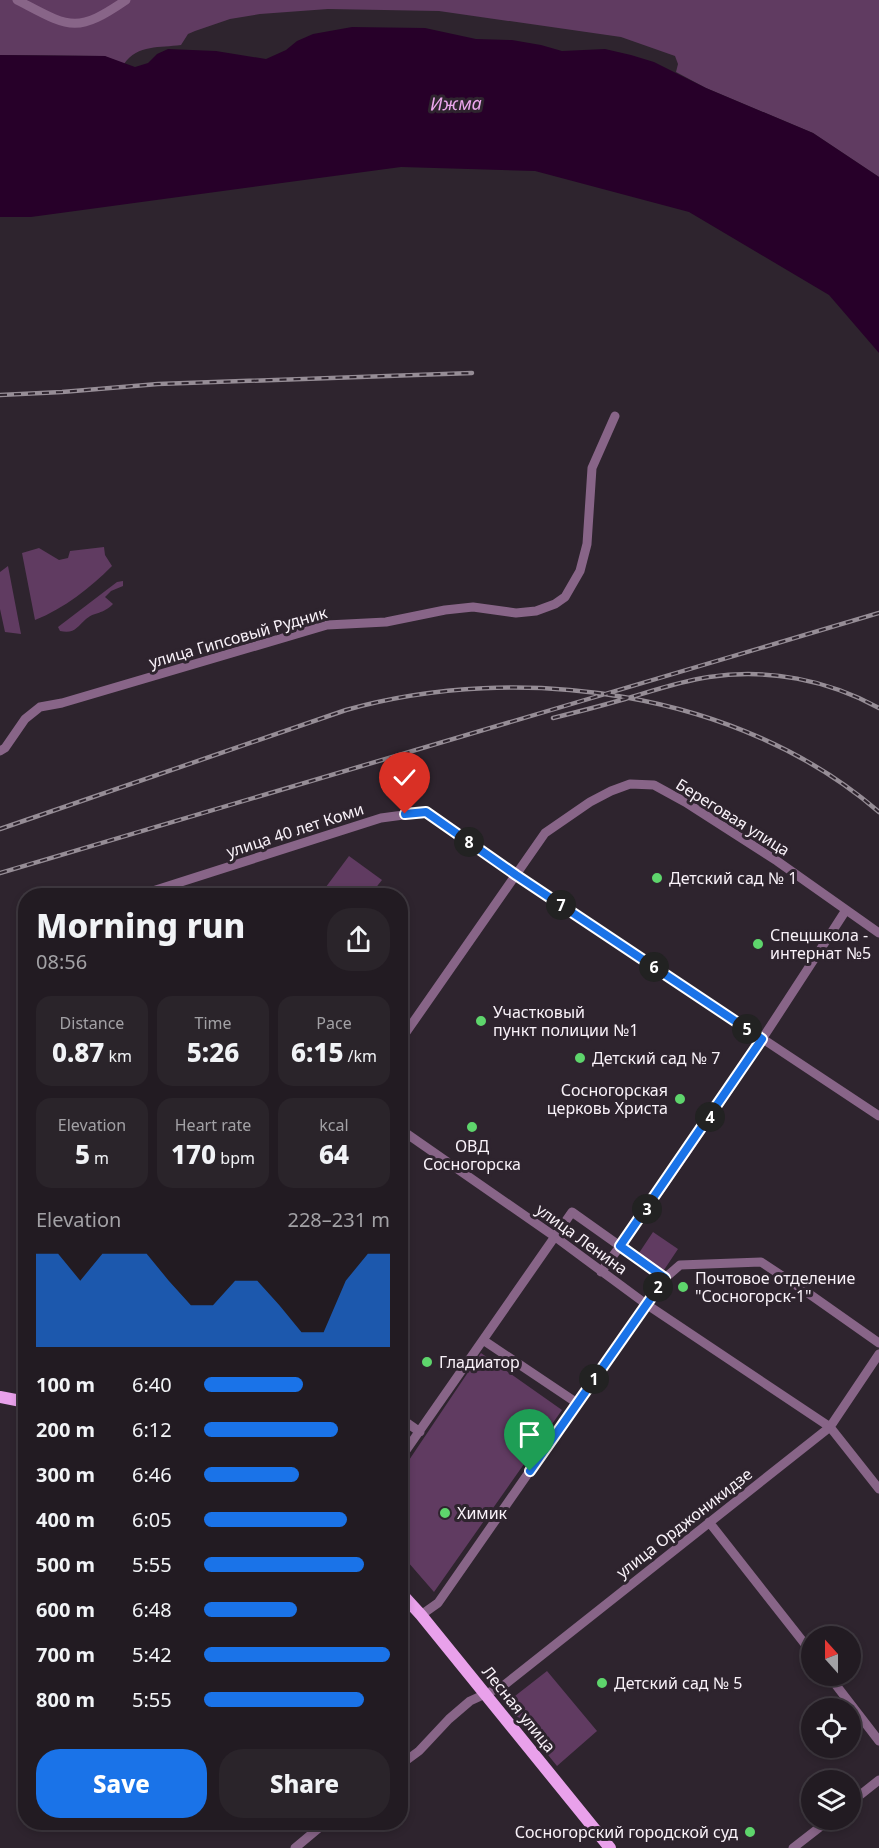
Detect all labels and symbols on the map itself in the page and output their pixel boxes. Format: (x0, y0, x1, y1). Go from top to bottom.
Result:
water label: Ижма (430, 91, 482, 115)
street label: улица Гипсовый Рудник (146, 601, 330, 673)
pin (379, 752, 430, 814)
street label: Береговая улица (672, 773, 794, 861)
street label: улица 40 лет Коми (224, 797, 366, 863)
pin: 8 (454, 827, 484, 857)
place label: Детский сад № 1 (669, 867, 797, 889)
marker: Детский сад № 1 (650, 871, 664, 885)
pin: 7 (546, 890, 576, 920)
place label: Спецшкола - интернат №5 (770, 924, 871, 964)
marker: Спецшкола - интернат №5 (751, 937, 765, 951)
pin: 6 (639, 952, 669, 982)
place label: Участковый пункт полиции №1 (493, 1001, 639, 1041)
marker: Участковый пункт полиции №1 (474, 1014, 488, 1028)
pin: 5 (732, 1014, 762, 1044)
place label: Детский сад № 7 (592, 1047, 720, 1069)
marker: Детский сад № 7 (573, 1051, 587, 1065)
place label: Сосногорская церковь Христа (547, 1079, 668, 1119)
marker: Сосногорская церковь Христа (673, 1092, 687, 1106)
pin: 4 (695, 1102, 725, 1132)
marker: ОВД Сосногорска (465, 1120, 479, 1134)
place label: ОВД Сосногорска (423, 1135, 521, 1175)
pin: 3 (632, 1194, 662, 1224)
street label: улица Ленина (532, 1198, 632, 1280)
place label: Почтовое отделение "Сосногорск-1" (695, 1267, 855, 1307)
pin: 2 (643, 1272, 673, 1302)
marker: Почтовое отделение "Сосногорск-1" (676, 1280, 690, 1294)
place label: Гладиатор (439, 1351, 520, 1373)
marker: Гладиатор (420, 1355, 434, 1369)
pin: 1 (579, 1364, 609, 1394)
pin (504, 1409, 555, 1471)
street label: улица Орджоникидзе (611, 1463, 757, 1583)
place label: Химик (457, 1502, 508, 1524)
marker: Химик (438, 1506, 452, 1520)
north arrow (801, 1626, 861, 1686)
street label: Лесная улица (477, 1661, 561, 1757)
place label: Детский сад № 5 (614, 1672, 742, 1694)
marker: Детский сад № 5 (595, 1676, 609, 1690)
place label: Сосногорский городской суд (515, 1821, 738, 1843)
marker: Сосногорский городской суд (743, 1825, 757, 1839)

